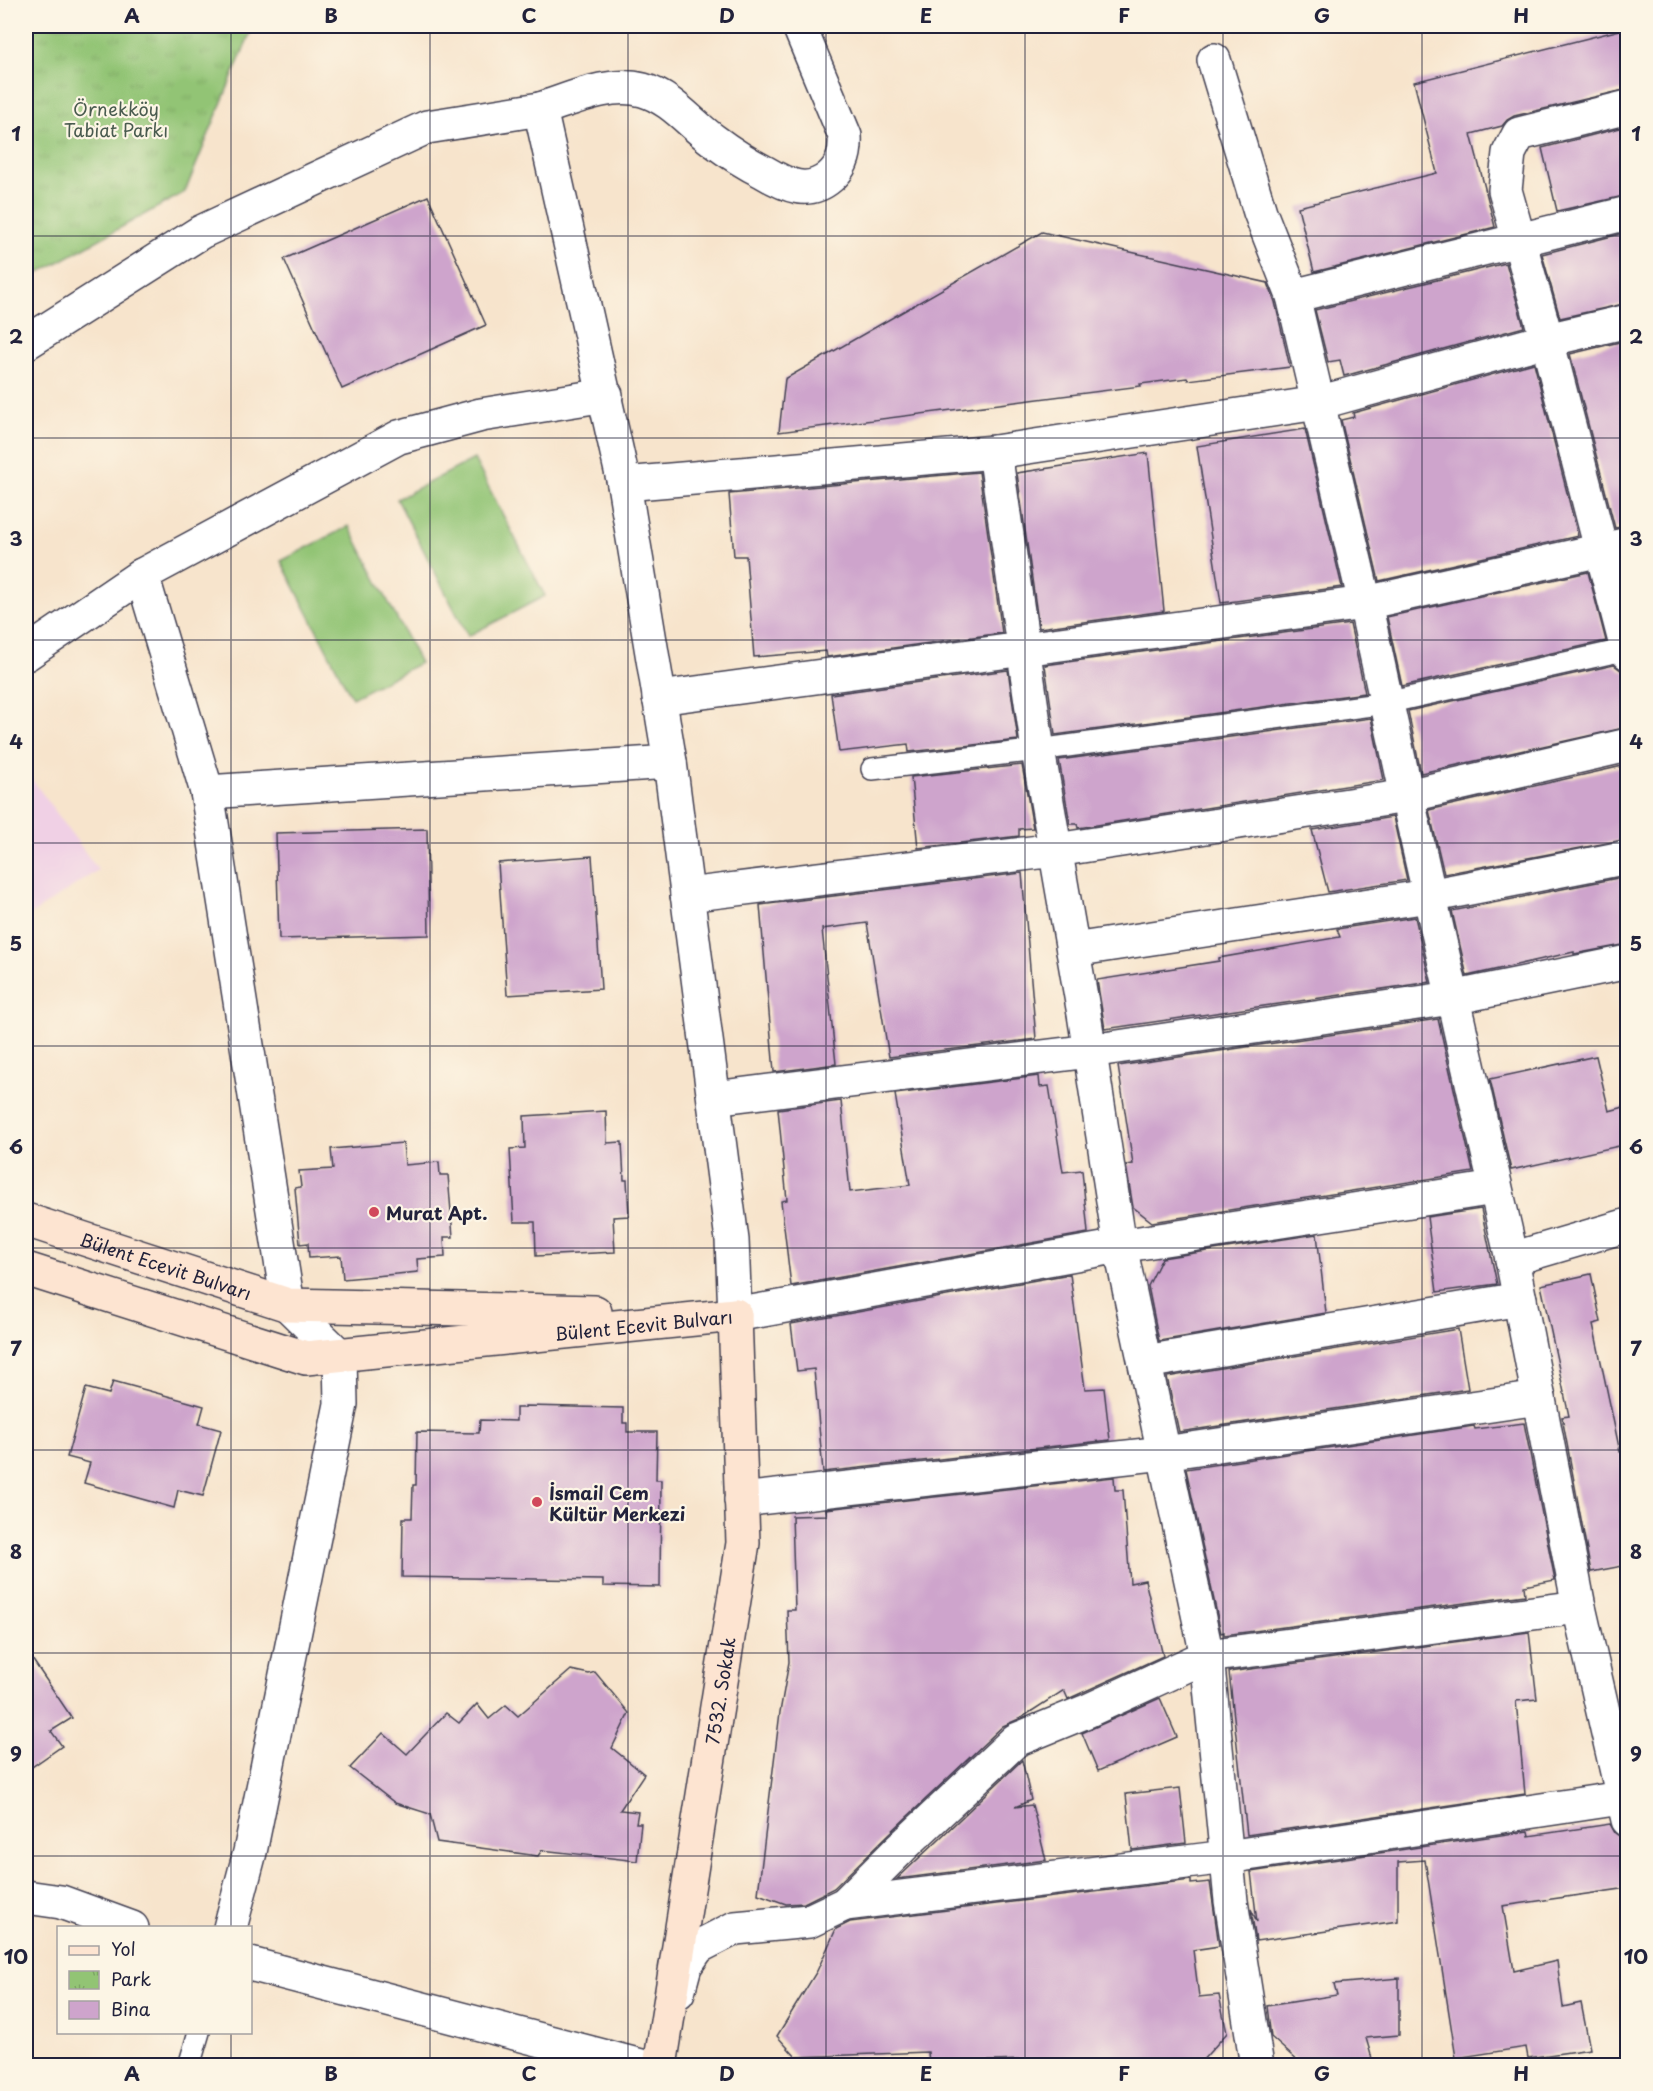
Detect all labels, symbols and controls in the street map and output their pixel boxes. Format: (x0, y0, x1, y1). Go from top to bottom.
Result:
text: A (124, 0, 140, 30)
text: B (324, 0, 338, 30)
text: C (521, 0, 537, 30)
text: D (719, 0, 735, 30)
text: E (920, 0, 932, 30)
text: F (1118, 0, 1130, 30)
text: G (1314, 0, 1330, 30)
text: H (1513, 0, 1529, 30)
park label: Örnekköy Tabiat Parkı (64, 95, 168, 143)
text: 1 (11, 118, 21, 148)
text: 1 (1631, 118, 1641, 148)
text: 2 (9, 321, 23, 351)
text: 2 (1629, 321, 1643, 351)
text: 3 (9, 523, 23, 553)
text: 3 (1629, 523, 1643, 553)
text: 4 (9, 726, 23, 756)
text: 4 (1629, 726, 1643, 756)
text: 5 (10, 928, 22, 958)
text: 5 (1630, 928, 1642, 958)
text: 6 (9, 1131, 23, 1161)
text: 6 (1629, 1131, 1643, 1161)
place label: Murat Apt. (386, 1199, 487, 1226)
marker: Murat Apt. (367, 1205, 381, 1219)
street label: Bülent Ecevit Bulvarı (77, 1225, 255, 1306)
street label: Bülent Ecevit Bulvarı (553, 1302, 734, 1347)
text: 7 (10, 1333, 22, 1363)
text: 7 (1630, 1333, 1642, 1363)
place label: İsmail Cem Kültür Merkezi (549, 1479, 685, 1527)
marker: İsmail Cem Kültür Merkezi (530, 1495, 544, 1509)
text: 8 (10, 1536, 22, 1566)
text: 8 (1630, 1536, 1642, 1566)
street label: 7532. Sokak (698, 1635, 741, 1746)
text: 9 (10, 1738, 22, 1768)
text: 9 (1630, 1738, 1642, 1768)
legend (57, 1926, 252, 2034)
text: Yol (111, 1935, 136, 1962)
text: 10 (4, 1941, 28, 1971)
text: 10 (1624, 1941, 1648, 1971)
text: Park (111, 1965, 151, 1992)
text: Bina (111, 1995, 151, 2022)
text: A (124, 2058, 140, 2088)
text: B (324, 2058, 338, 2088)
text: C (521, 2058, 537, 2088)
text: D (719, 2058, 735, 2088)
text: E (920, 2058, 932, 2088)
text: F (1118, 2058, 1130, 2088)
text: G (1314, 2058, 1330, 2088)
text: H (1513, 2058, 1529, 2088)

